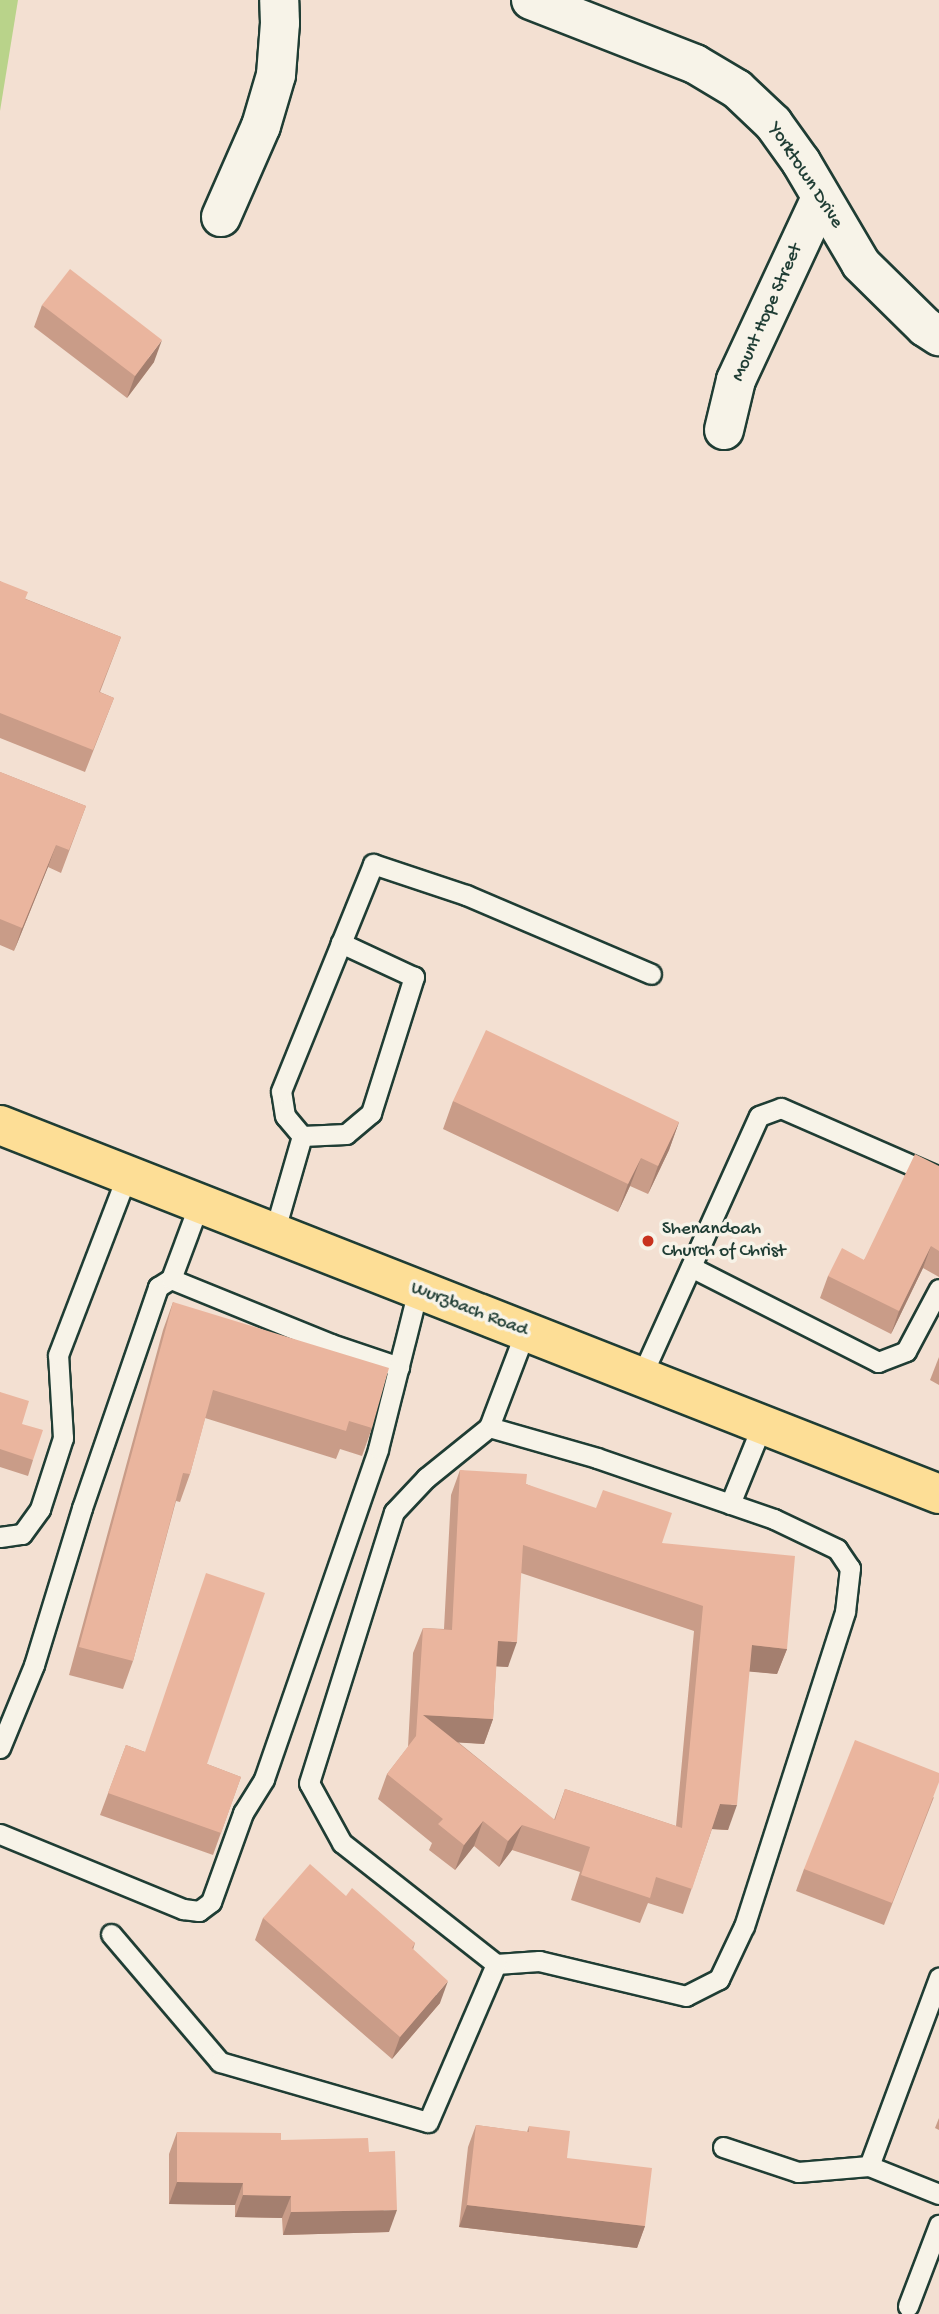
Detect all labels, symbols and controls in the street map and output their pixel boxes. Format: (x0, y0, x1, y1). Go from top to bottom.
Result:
street label: Yorktown Drive (762, 119, 848, 233)
street label: Mount Hope Street (727, 241, 809, 385)
place label: Shenandoah Church of Christ (662, 1219, 786, 1263)
marker: Shenandoah Church of Christ (640, 1233, 656, 1249)
street label: Wurzbach Road (407, 1277, 531, 1343)

